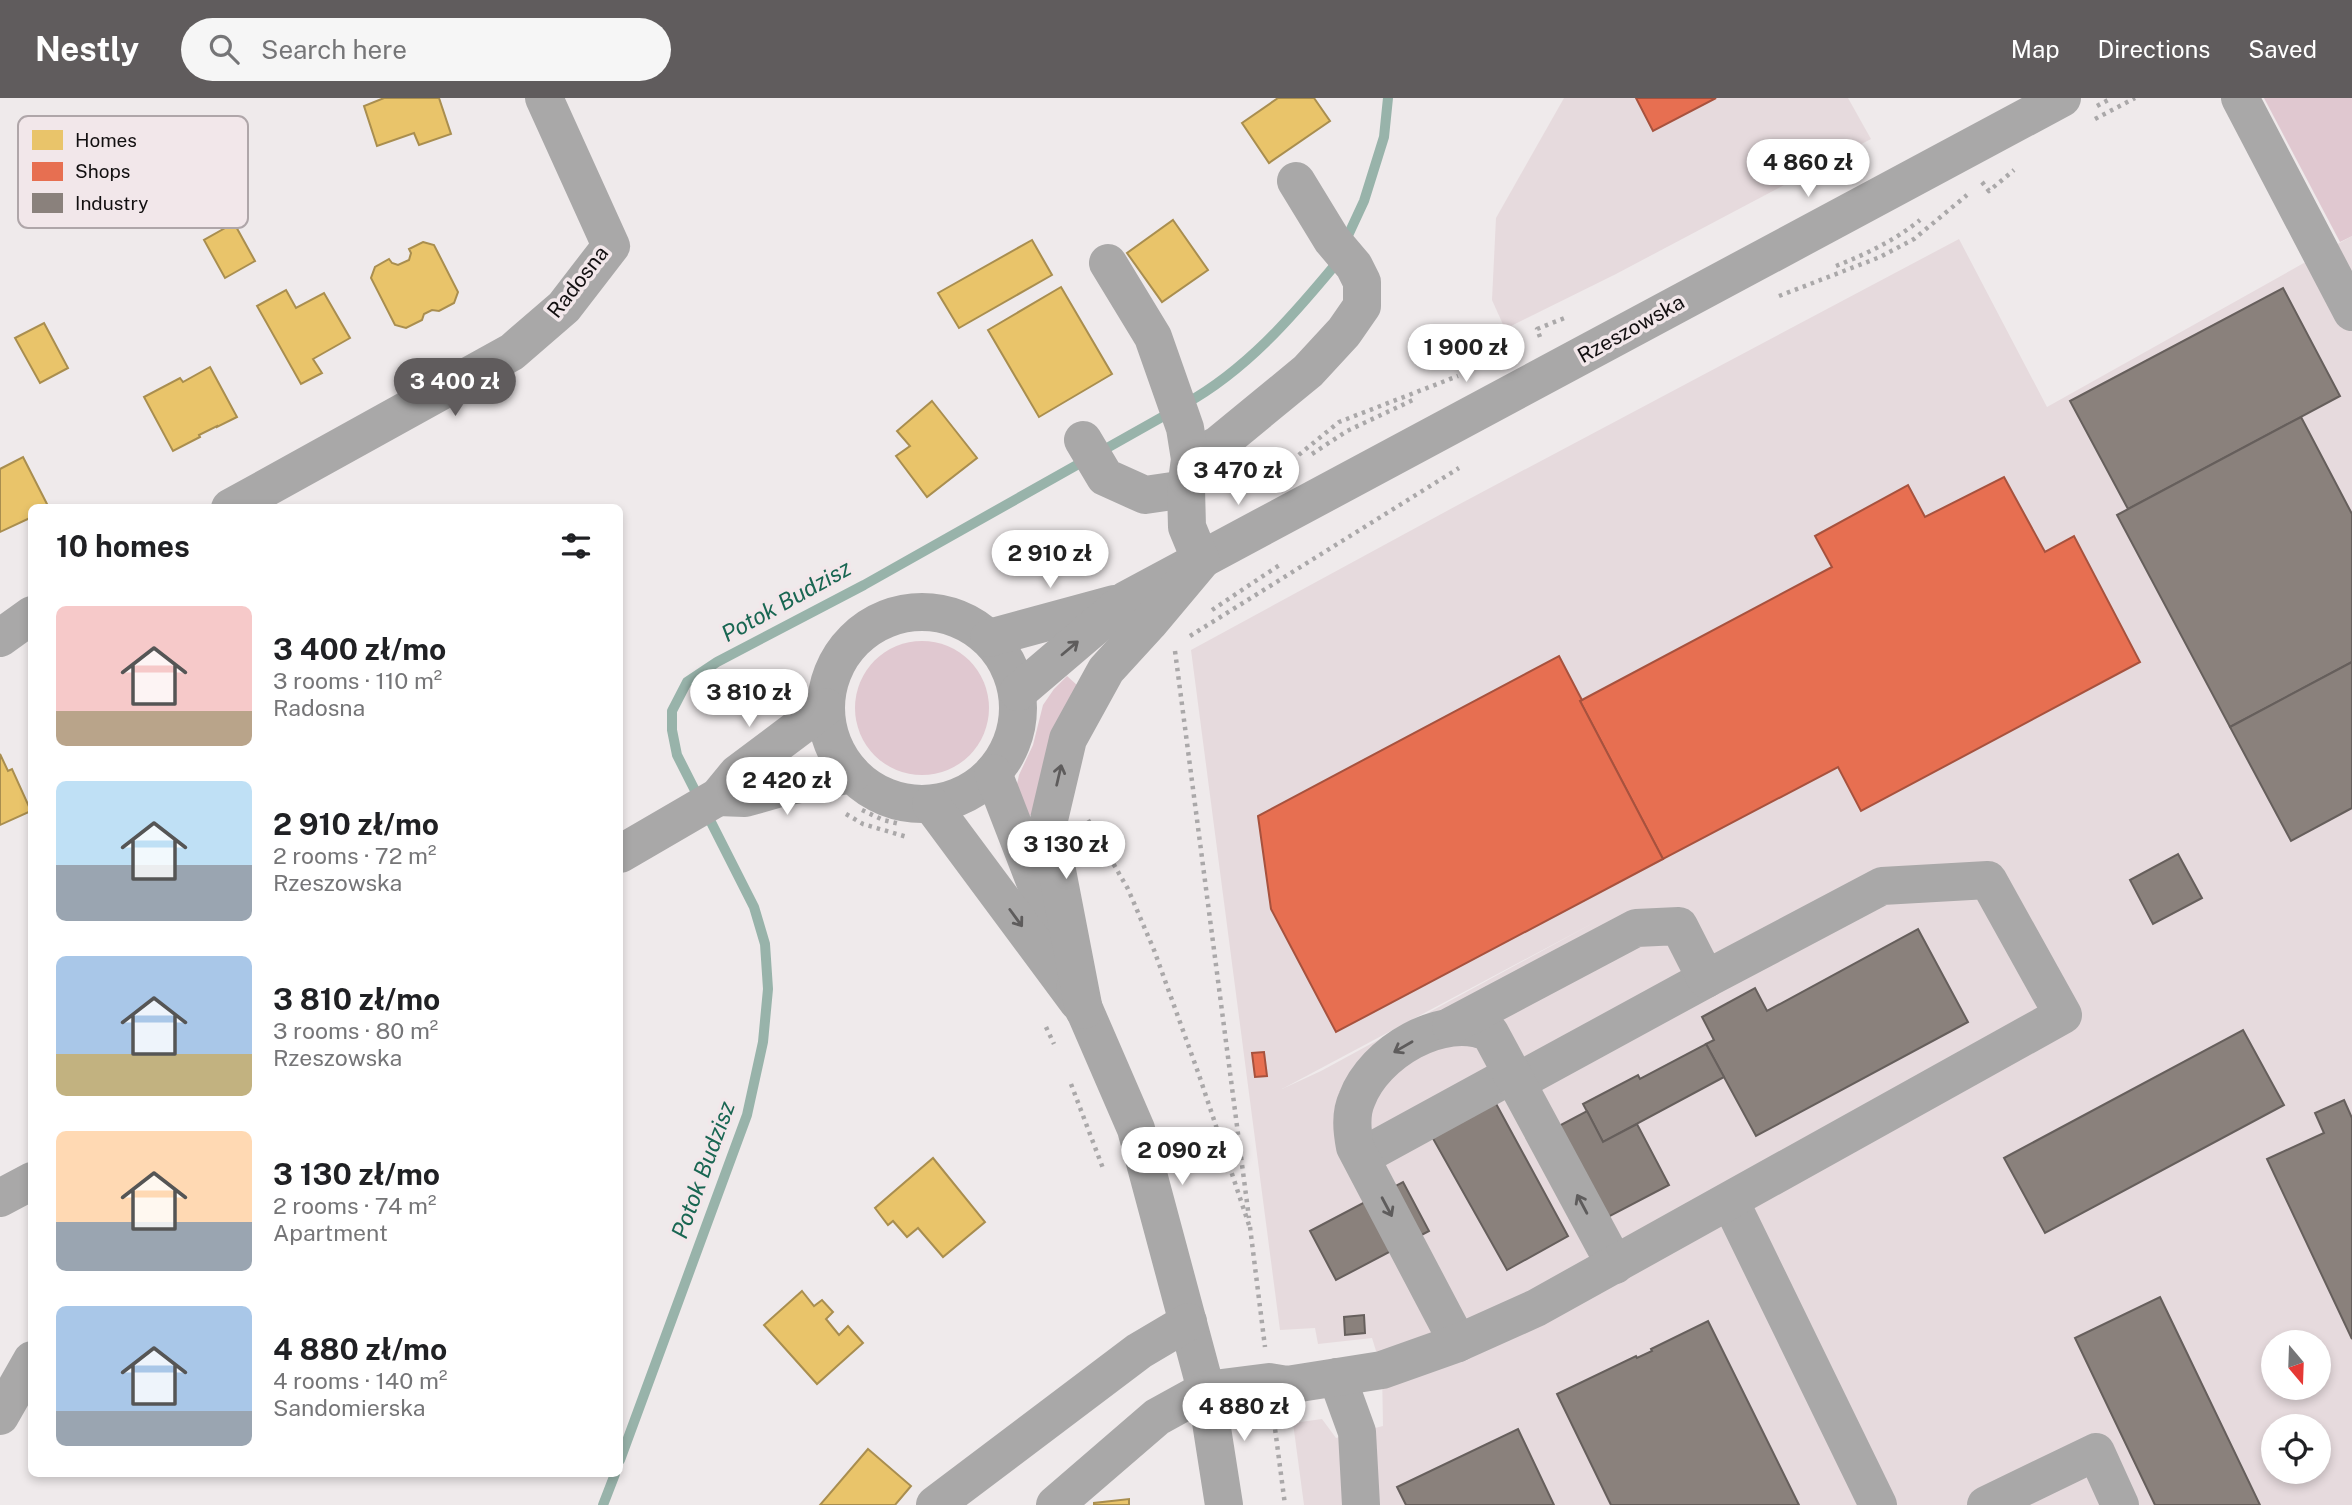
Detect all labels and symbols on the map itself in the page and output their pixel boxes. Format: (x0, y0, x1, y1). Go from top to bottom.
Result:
legend (18, 116, 248, 228)
text: Homes (75, 129, 137, 151)
pin: 4 860 zł (1736, 140, 1880, 199)
text: Shops (75, 160, 130, 182)
text: Industry (75, 192, 148, 214)
street label: Radosna (542, 241, 613, 323)
street label: Rzeszowska (1573, 289, 1688, 368)
pin: 1 900 zł (1394, 324, 1538, 384)
pin: 3 400 zł (383, 358, 527, 418)
pin: 3 470 zł (1166, 448, 1310, 507)
pin: 2 910 zł (978, 531, 1122, 590)
water label: Potok Budzisz (716, 554, 856, 647)
one-way arrow (1060, 640, 1078, 656)
pin: 3 810 zł (677, 670, 821, 729)
pin: 2 420 zł (715, 758, 859, 817)
one-way arrow (1053, 764, 1067, 787)
pin: 3 130 zł (994, 822, 1138, 881)
one-way arrow (1008, 908, 1023, 927)
one-way arrow (1394, 1040, 1414, 1054)
water label: Potok Budzisz (665, 1097, 740, 1242)
pin: 2 090 zł (1110, 1128, 1254, 1187)
one-way arrow (1575, 1195, 1589, 1215)
one-way arrow (1380, 1197, 1394, 1217)
north arrow (2261, 1330, 2331, 1400)
pin: 4 880 zł (1172, 1384, 1316, 1443)

